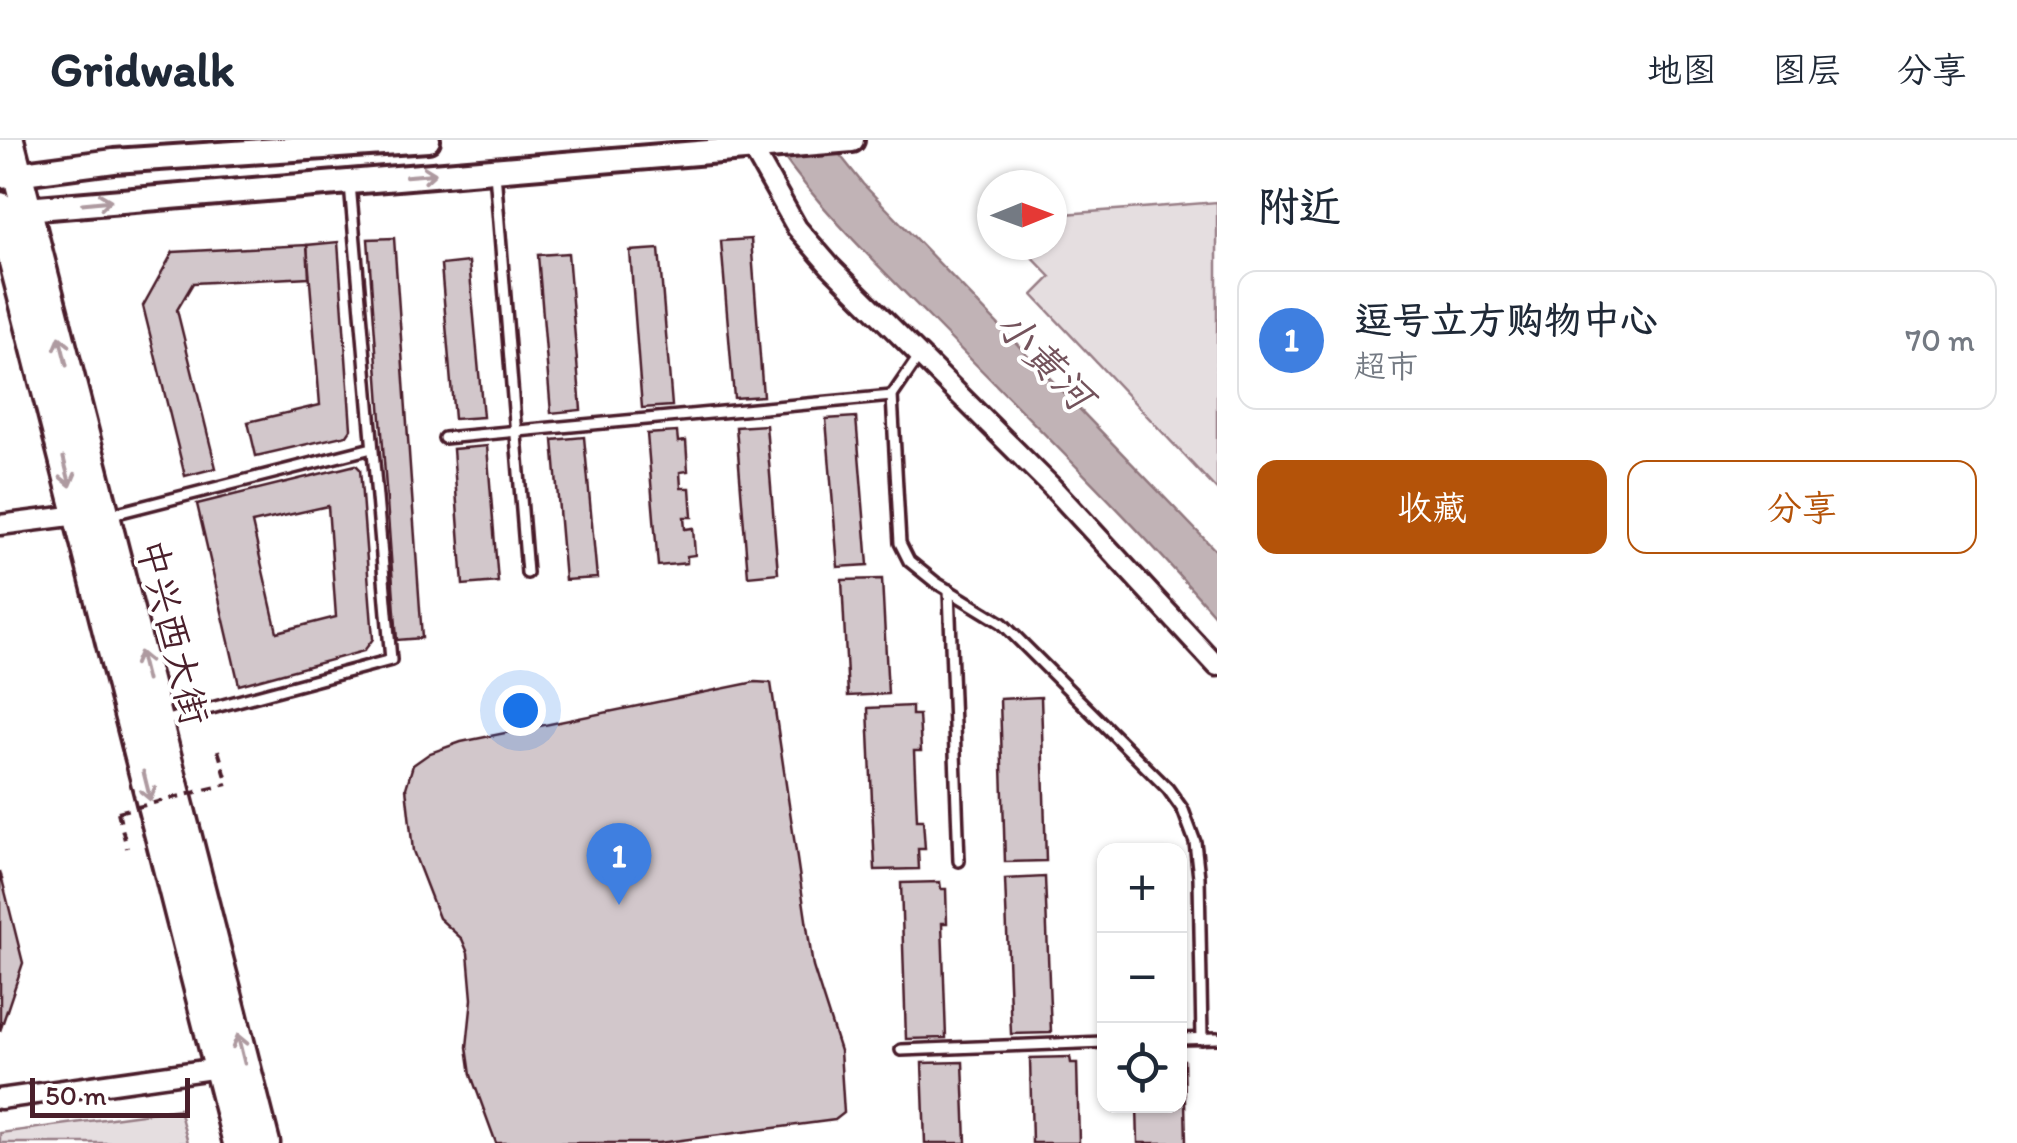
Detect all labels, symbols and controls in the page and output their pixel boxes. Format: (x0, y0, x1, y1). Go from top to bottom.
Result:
text: Gridwalk (50, 40, 235, 98)
text: 地图 (1647, 49, 1717, 91)
text: 图层 (1772, 49, 1842, 91)
text: 分享 (1897, 49, 1967, 91)
one-way arrow (404, 166, 436, 185)
north arrow (977, 170, 1067, 260)
text: 附近 (1257, 181, 1341, 232)
one-way arrow (80, 192, 113, 211)
text: 逗号立方购物中心 (1354, 297, 1658, 343)
water label: 小黄河 (986, 300, 1108, 424)
text: 1 (1284, 321, 1299, 359)
text: 70 m (1905, 321, 1975, 359)
one-way arrow (53, 336, 71, 368)
text: 超市 (1354, 347, 1418, 385)
one-way arrow (59, 455, 77, 487)
button: 收藏 (1257, 460, 1607, 554)
button: 分享 (1627, 460, 1977, 554)
street label: 中兴西大街 (128, 534, 218, 730)
one-way arrow (133, 651, 152, 682)
your location (495, 685, 546, 736)
one-way arrow (139, 770, 158, 802)
pin: 1 (586, 822, 652, 905)
map controls (1097, 843, 1187, 1113)
button: + (1097, 843, 1187, 933)
button: − (1097, 933, 1187, 1023)
button: locate (1097, 1023, 1187, 1113)
one-way arrow (231, 1033, 249, 1065)
scale bar (30, 1073, 190, 1118)
text: 50 m (45, 1078, 107, 1112)

